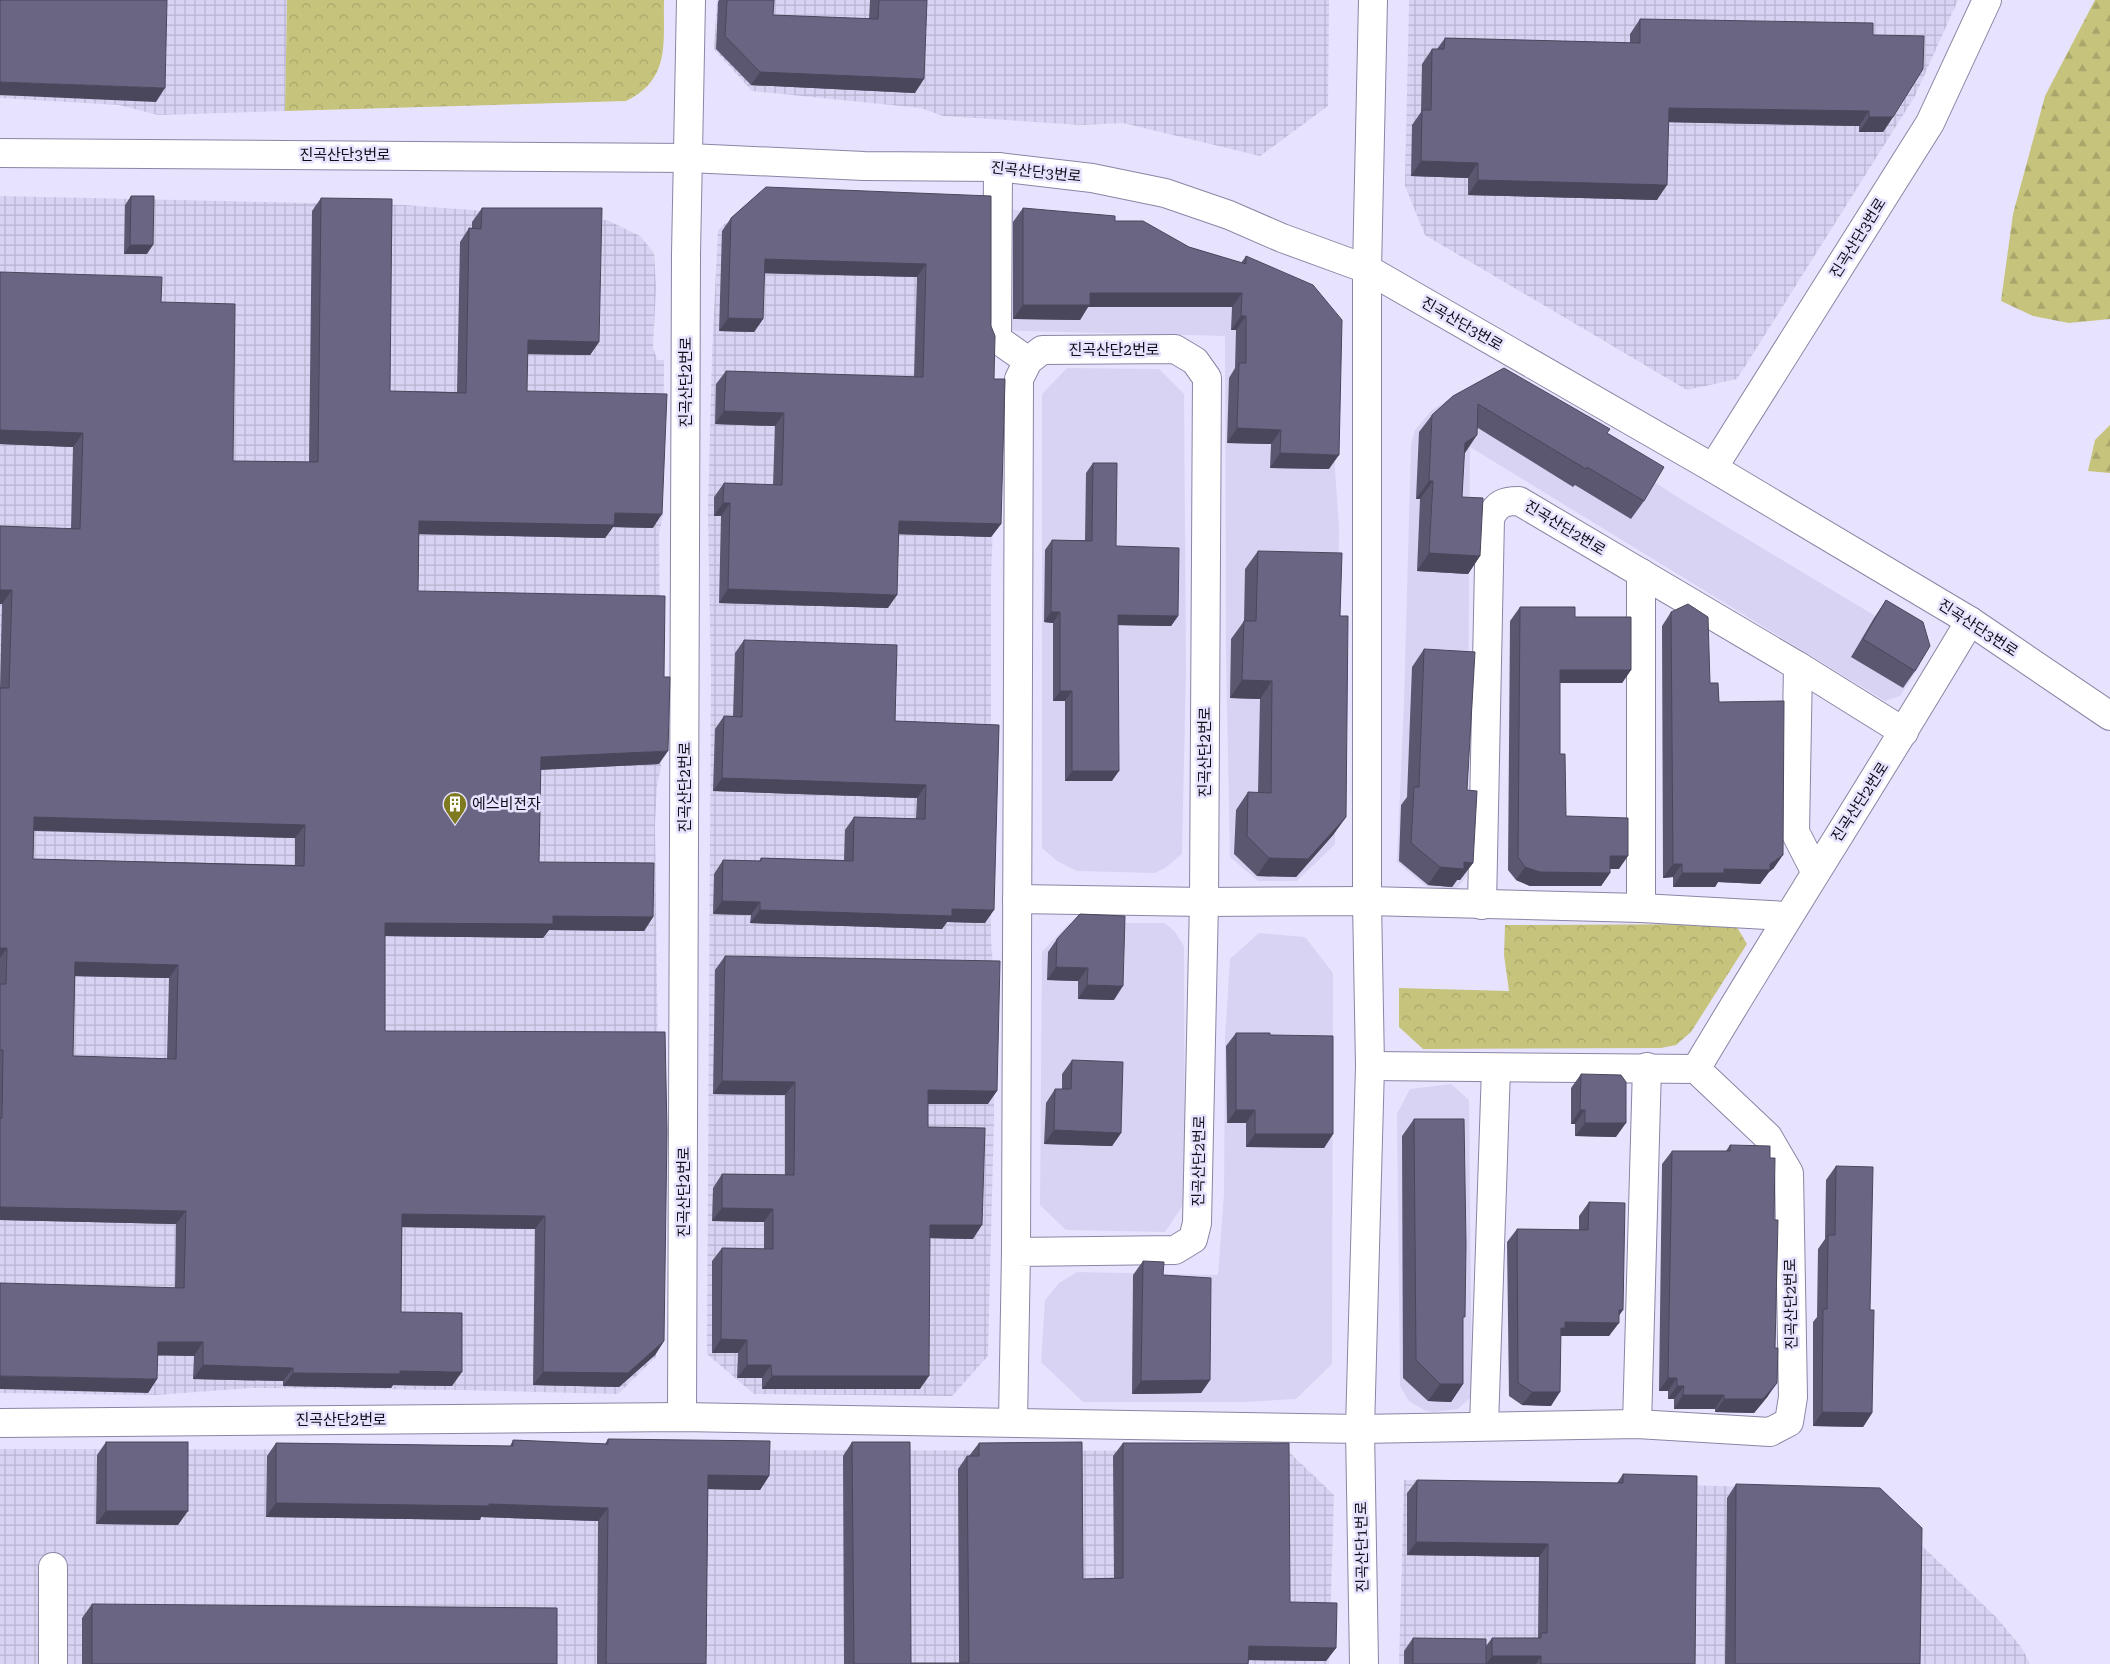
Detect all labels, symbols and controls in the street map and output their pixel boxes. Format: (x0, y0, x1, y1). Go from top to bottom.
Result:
street label: 진곡산단3번로 (299, 146, 391, 164)
street label: 진곡산단3번로 (990, 158, 1082, 186)
street label: 진곡산단3번로 (1826, 195, 1890, 281)
street label: 진곡산단3번로 (1418, 293, 1506, 355)
street label: 진곡산단2번로 (677, 336, 695, 428)
street label: 진곡산단2번로 (1068, 341, 1160, 359)
street label: 진곡산단2번로 (1521, 497, 1609, 559)
street label: 진곡산단3번로 (1935, 596, 2021, 660)
street label: 진곡산단2번로 (1196, 706, 1214, 798)
street label: 진곡산단2번로 (676, 741, 694, 833)
street label: 진곡산단2번로 (1828, 759, 1892, 845)
building icon: 에스비전자 (442, 791, 468, 825)
place label: 에스비전자 (472, 795, 541, 813)
street label: 진곡산단2번로 (1189, 1115, 1209, 1207)
street label: 진곡산단2번로 (675, 1146, 693, 1238)
street label: 진곡산단2번로 (1781, 1258, 1801, 1350)
street label: 진곡산단2번로 (295, 1411, 387, 1429)
street label: 진곡산단1번로 (1352, 1501, 1372, 1593)

